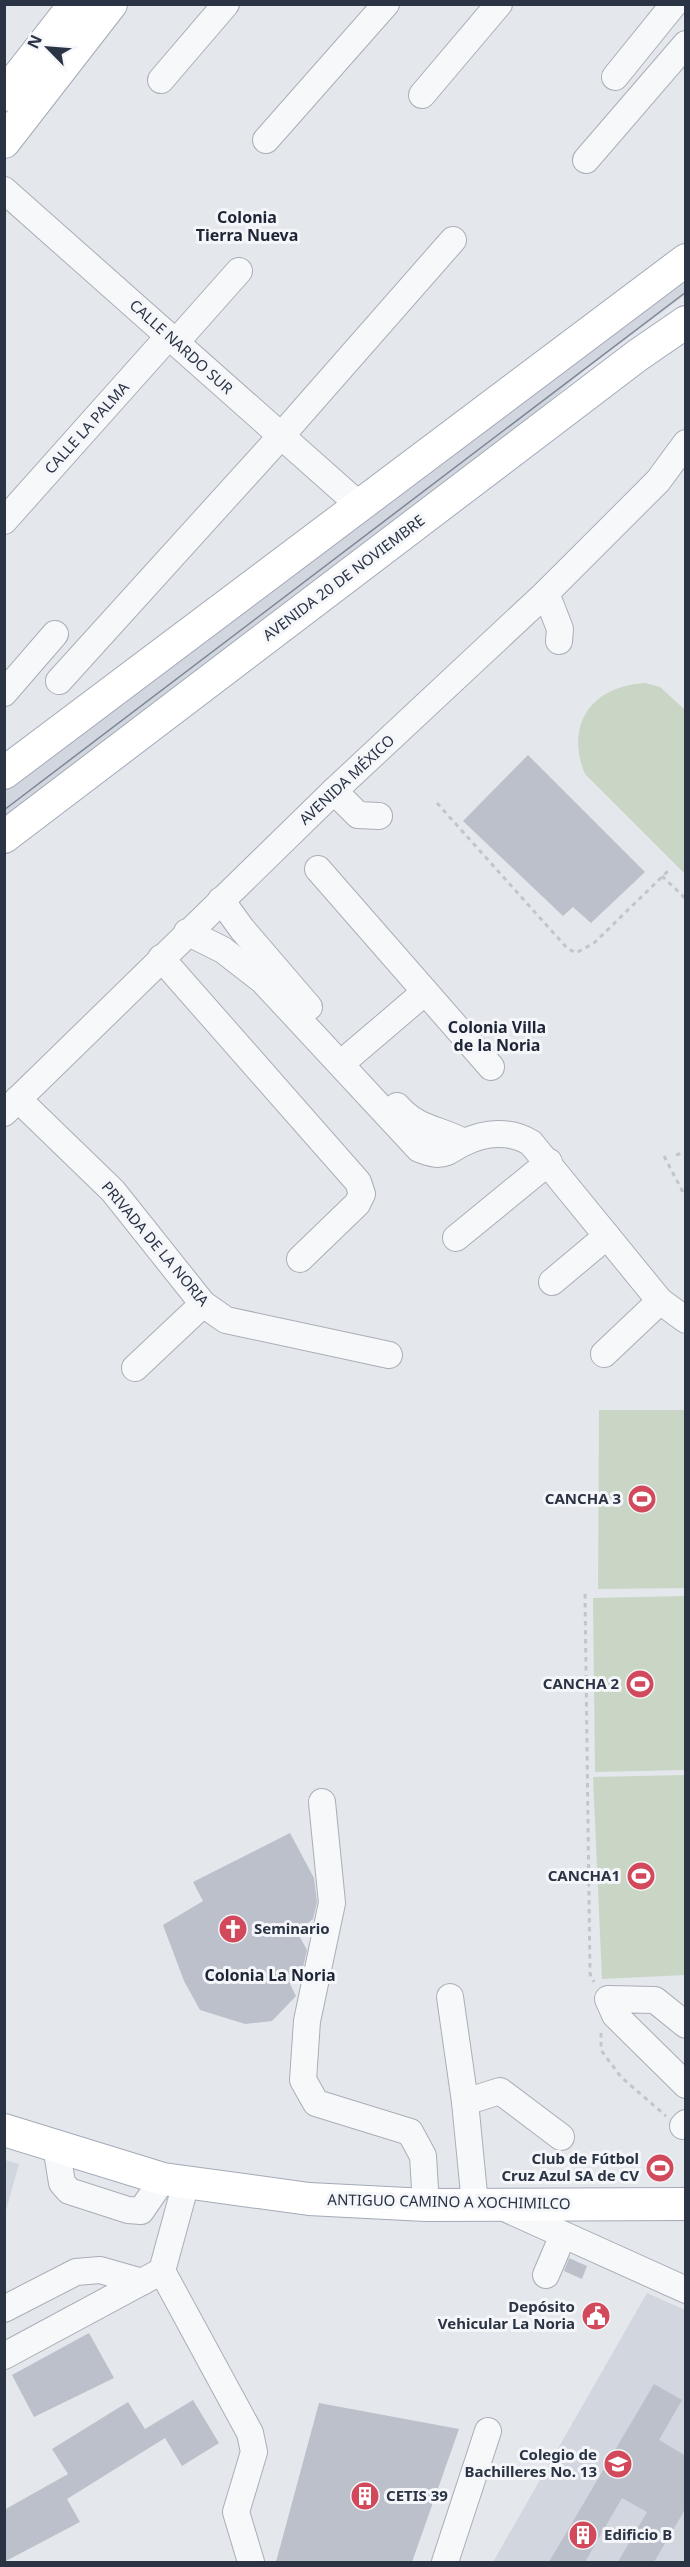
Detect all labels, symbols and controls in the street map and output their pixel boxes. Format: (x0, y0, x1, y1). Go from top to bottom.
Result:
north arrow (18, 18, 78, 78)
text: N (22, 31, 47, 52)
district label: Colonia Tierra Nueva (196, 206, 298, 246)
street label: CALLE NARDO SUR (126, 295, 238, 398)
street label: CALLE LA PALMA (40, 377, 133, 478)
street label: AVENIDA 20 DE NOVIEMBRE (258, 510, 428, 645)
street label: AVENIDA MÉXICO (294, 730, 398, 829)
district label: Colonia Villa de la Noria (448, 1016, 546, 1056)
street label: PRIVADA DE LA NORIA (98, 1177, 214, 1310)
sports icon: CANCHA 3 (626, 1483, 658, 1515)
place label: CANCHA 3 (545, 1488, 621, 1508)
sports icon: CANCHA 2 (624, 1668, 656, 1700)
place label: CANCHA 2 (543, 1673, 619, 1693)
sports icon: CANCHA1 (625, 1860, 657, 1892)
place label: CANCHA1 (548, 1865, 620, 1885)
church icon: Seminario (217, 1913, 249, 1945)
place label: Seminario (254, 1918, 330, 1938)
district label: Colonia La Noria (204, 1964, 336, 1986)
place label: Club de Fútbol Cruz Azul SA de CV (501, 2148, 639, 2185)
sports icon: Club de Fútbol Cruz Azul SA de CV (644, 2152, 676, 2184)
street label: ANTIGUO CAMINO A XOCHIMILCO (327, 2189, 571, 2213)
place label: Depósito Vehicular La Noria (438, 2296, 575, 2333)
public building icon: Depósito Vehicular La Noria (580, 2300, 612, 2332)
place label: Colegio de Bachilleres No. 13 (465, 2444, 597, 2481)
school or university icon: Colegio de Bachilleres No. 13 (602, 2448, 634, 2480)
building icon: CETIS 39 (349, 2480, 381, 2512)
place label: CETIS 39 (386, 2485, 448, 2505)
building icon: Edificio B (567, 2519, 599, 2551)
place label: Edificio B (604, 2524, 672, 2544)

